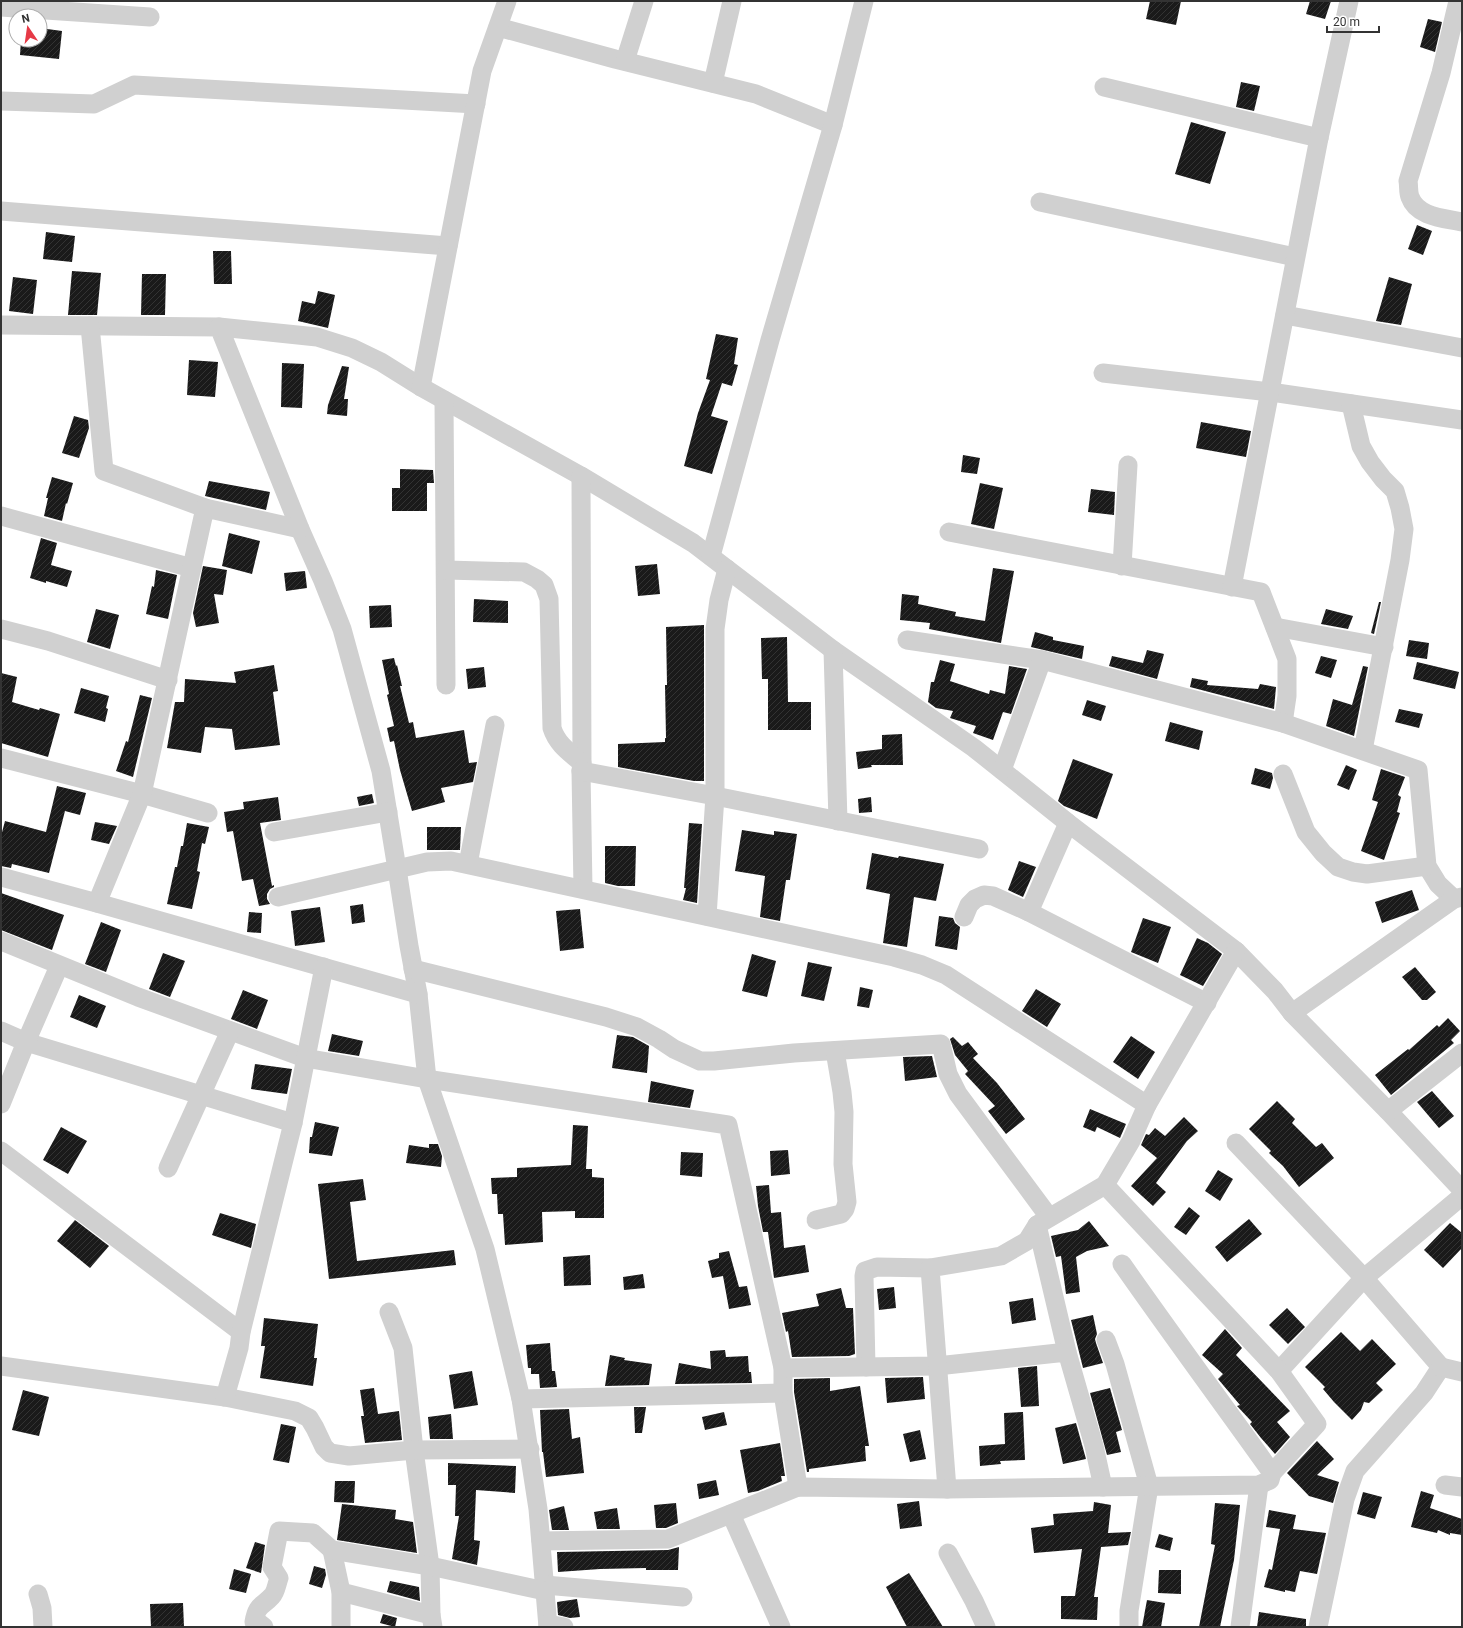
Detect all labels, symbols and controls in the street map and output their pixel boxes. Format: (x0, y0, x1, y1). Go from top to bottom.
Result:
north arrow (8, 8, 48, 48)
scale bar (1327, 8, 1379, 34)
text: N (21, 11, 31, 26)
text: 20 m (1333, 15, 1360, 29)

